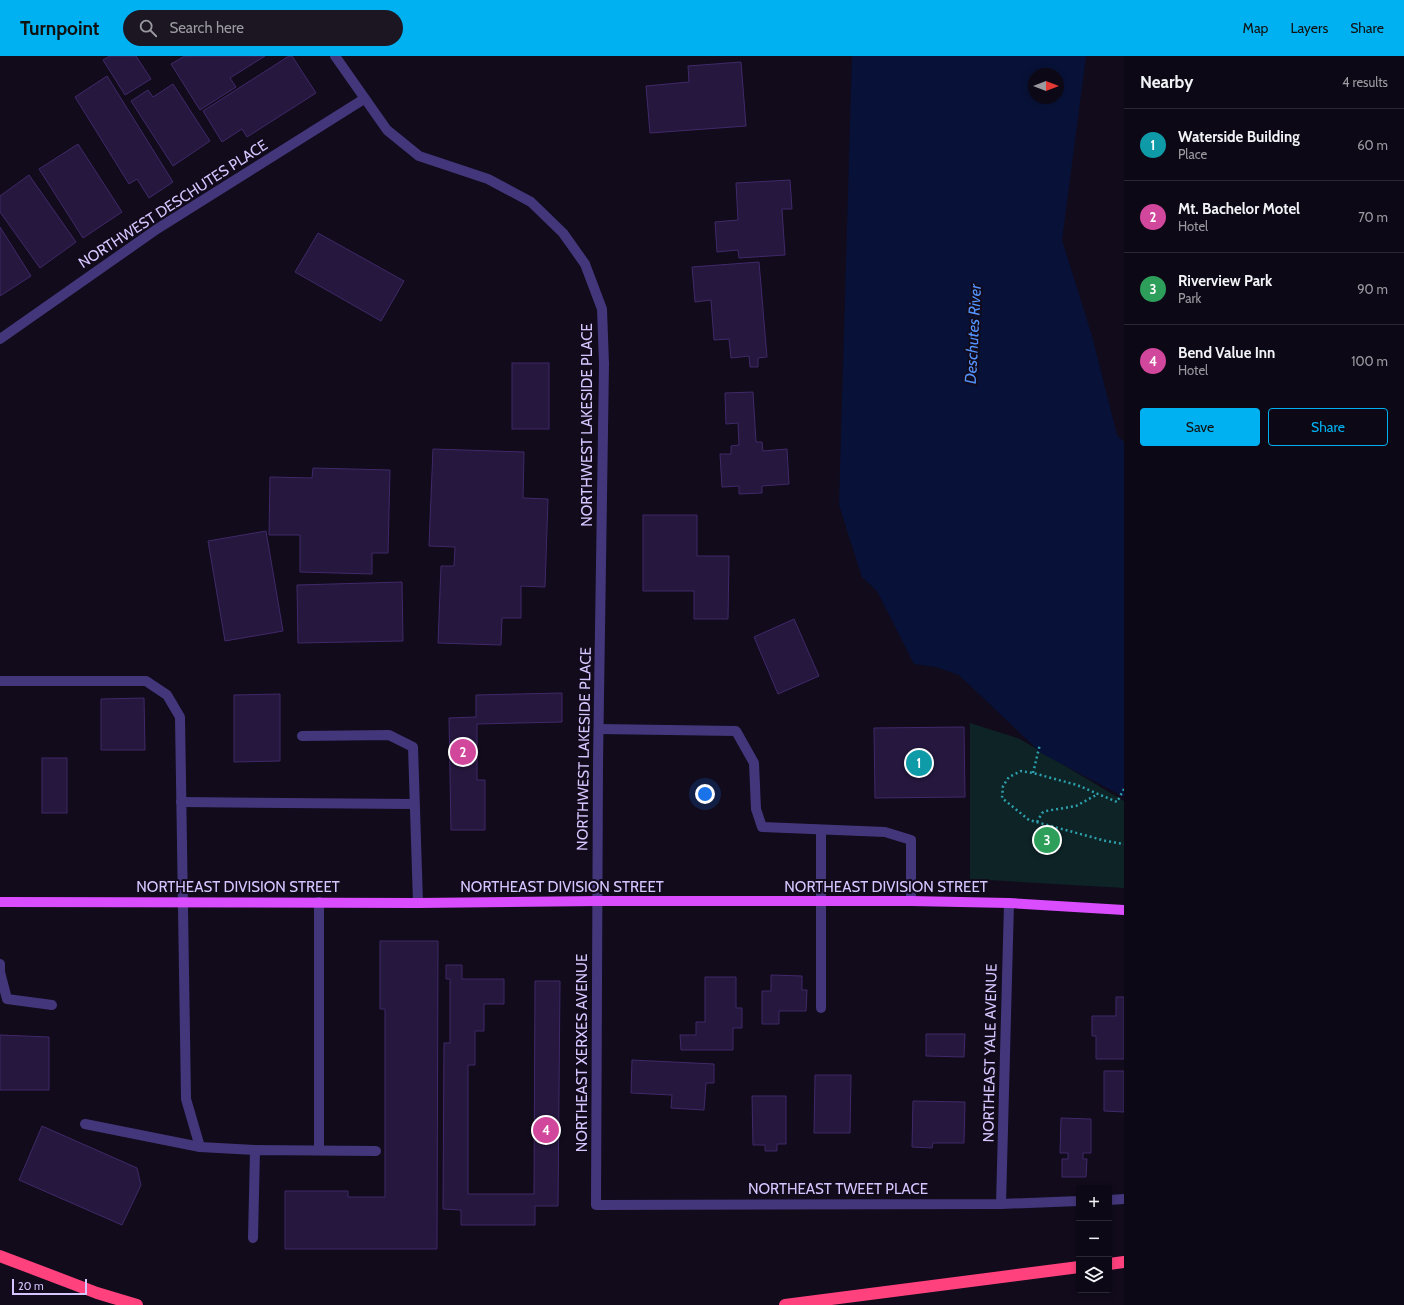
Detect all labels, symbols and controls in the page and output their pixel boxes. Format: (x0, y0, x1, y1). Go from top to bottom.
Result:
search box (123, 10, 403, 46)
text: Turnpoint (20, 17, 99, 40)
icon: search (137, 17, 159, 39)
text: Search here (169, 19, 244, 37)
text: Map (1243, 19, 1268, 37)
text: Layers (1290, 19, 1328, 37)
text: Share (1350, 19, 1384, 37)
north arrow (1028, 68, 1064, 104)
text: Nearby (1140, 72, 1193, 92)
text: 4 results (1342, 74, 1388, 90)
text: Waterside Building (1178, 128, 1300, 146)
street label: NORTHWEST DESCHUTES PLACE (75, 136, 271, 272)
text: 1 (1151, 137, 1155, 153)
text: 60 m (1357, 137, 1388, 153)
text: Place (1178, 146, 1207, 162)
text: Mt. Bachelor Motel (1178, 200, 1300, 218)
text: 2 (1150, 209, 1156, 225)
text: 70 m (1358, 209, 1388, 225)
text: Hotel (1178, 218, 1208, 234)
text: Riverview Park (1178, 272, 1272, 290)
text: 3 (1149, 281, 1157, 297)
text: 90 m (1357, 281, 1388, 297)
water label: Deschutes River (961, 282, 985, 385)
text: Park (1178, 290, 1201, 306)
street label: NORTHWEST LAKESIDE PLACE (578, 323, 596, 527)
text: Bend Value Inn (1178, 344, 1275, 362)
text: 4 (1149, 353, 1157, 369)
text: 100 m (1351, 353, 1388, 369)
text: Hotel (1178, 362, 1208, 378)
button: Save (1140, 408, 1260, 446)
button: Share (1268, 408, 1388, 446)
street label: NORTHWEST LAKESIDE PLACE (573, 647, 595, 851)
pin: 2 (450, 737, 476, 767)
pin: 1 (906, 748, 932, 778)
your location (695, 784, 715, 804)
pin: 3 (1034, 825, 1060, 855)
street label: NORTHEAST DIVISION STREET (136, 878, 340, 896)
street label: NORTHEAST DIVISION STREET (460, 878, 664, 896)
street label: NORTHEAST DIVISION STREET (784, 878, 988, 896)
street label: NORTHEAST XERXES AVENUE (573, 954, 591, 1152)
street label: NORTHEAST YALE AVENUE (979, 963, 1001, 1143)
pin: 4 (533, 1115, 559, 1145)
street label: NORTHEAST TWEET PLACE (748, 1180, 928, 1198)
map controls (1076, 1185, 1112, 1293)
button: + (1076, 1185, 1112, 1221)
button: − (1076, 1221, 1112, 1257)
button: layers (1076, 1257, 1112, 1293)
scale bar (12, 1277, 87, 1296)
text: 20 m (18, 1279, 44, 1293)

